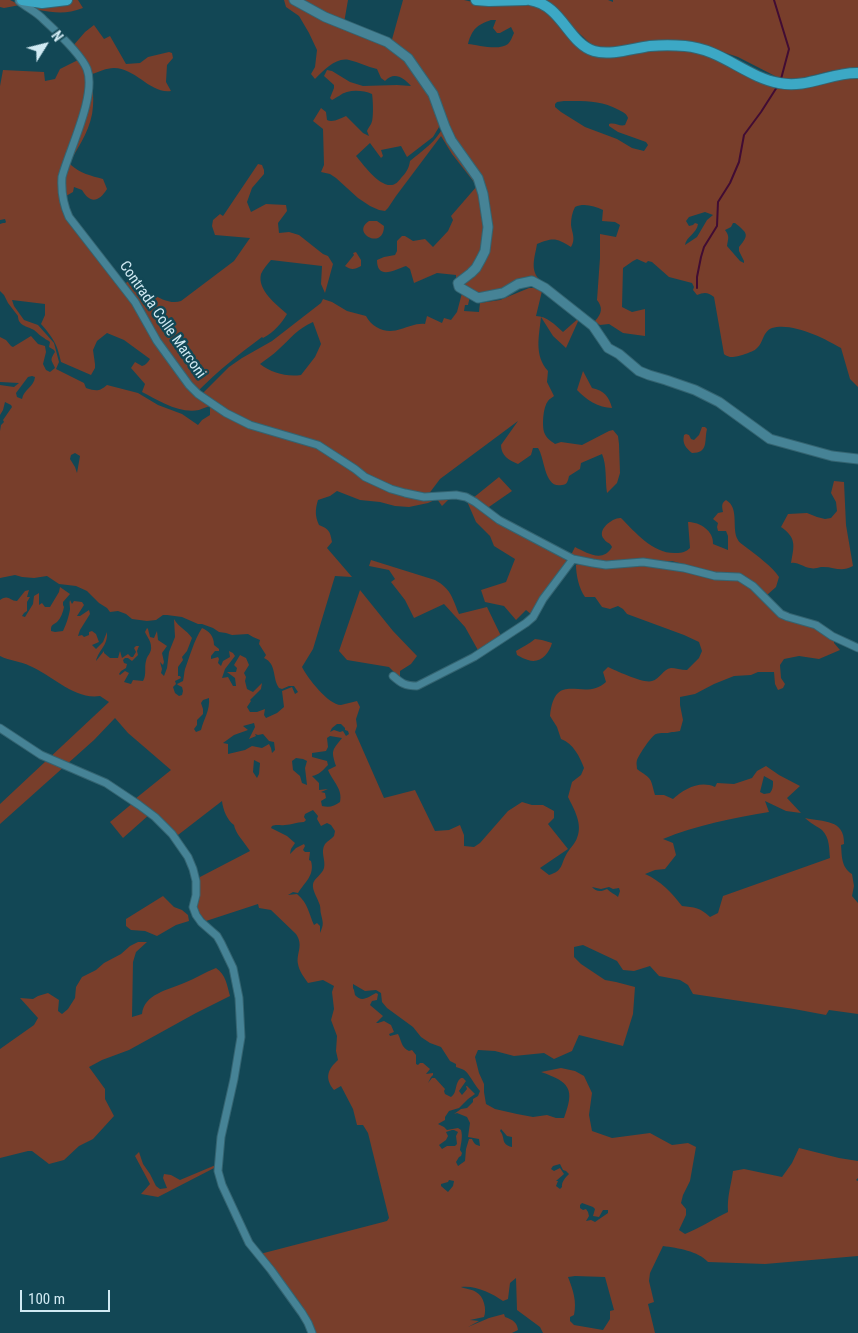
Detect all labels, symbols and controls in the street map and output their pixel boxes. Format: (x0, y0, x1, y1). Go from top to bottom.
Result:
north arrow (20, 20, 70, 70)
text: N (48, 28, 66, 44)
street label: Contrada Colle Marconi (115, 258, 209, 382)
scale bar (22, 1280, 112, 1312)
text: 100 m (28, 1290, 65, 1308)

